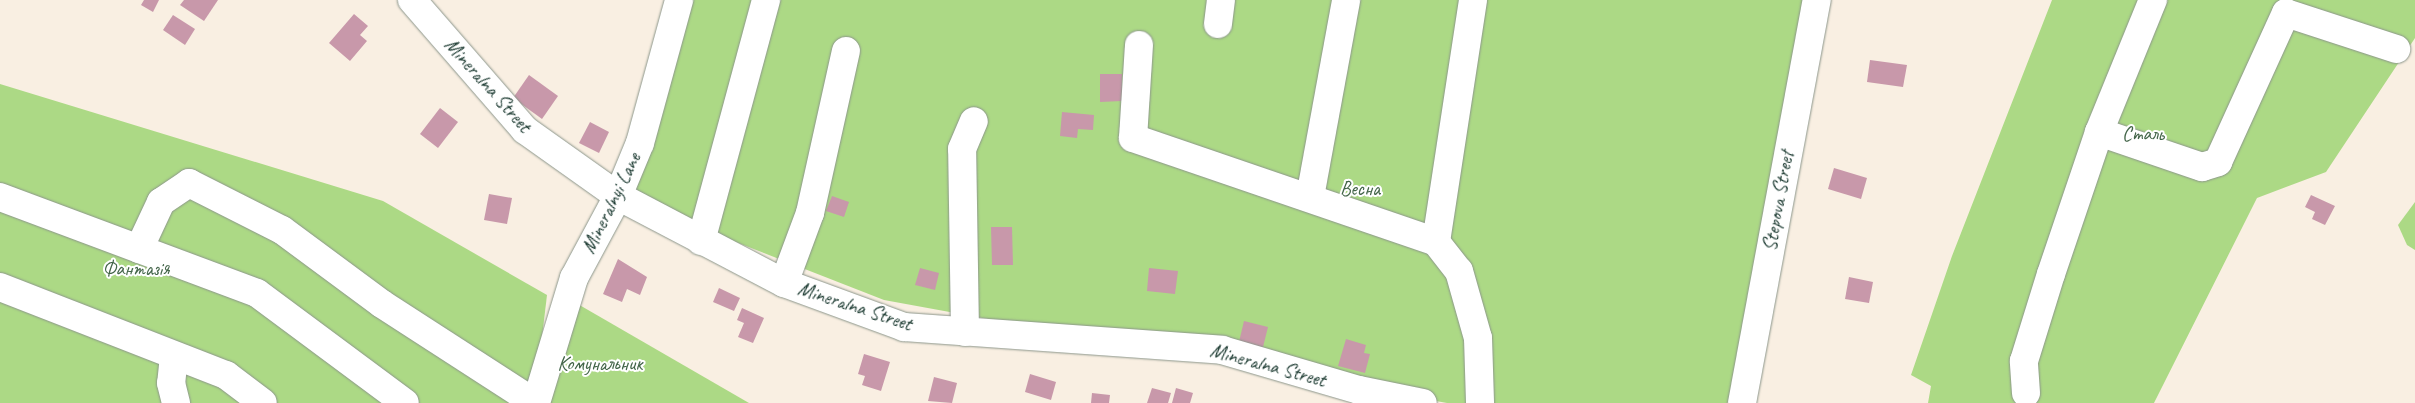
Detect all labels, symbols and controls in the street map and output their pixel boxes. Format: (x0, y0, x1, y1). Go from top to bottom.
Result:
street label: Mineralna Street (439, 33, 537, 137)
park label: Сталь (2122, 121, 2164, 145)
street label: Mineralnyi Lane (576, 148, 646, 258)
street label: Stepova Street (1757, 149, 1799, 253)
park label: Весна (1340, 176, 1380, 200)
park label: Фантазія (103, 256, 169, 280)
street label: Mineralna Street (795, 276, 915, 336)
street label: Mineralna Street (1208, 338, 1328, 392)
park label: Комунальник (557, 351, 643, 375)

